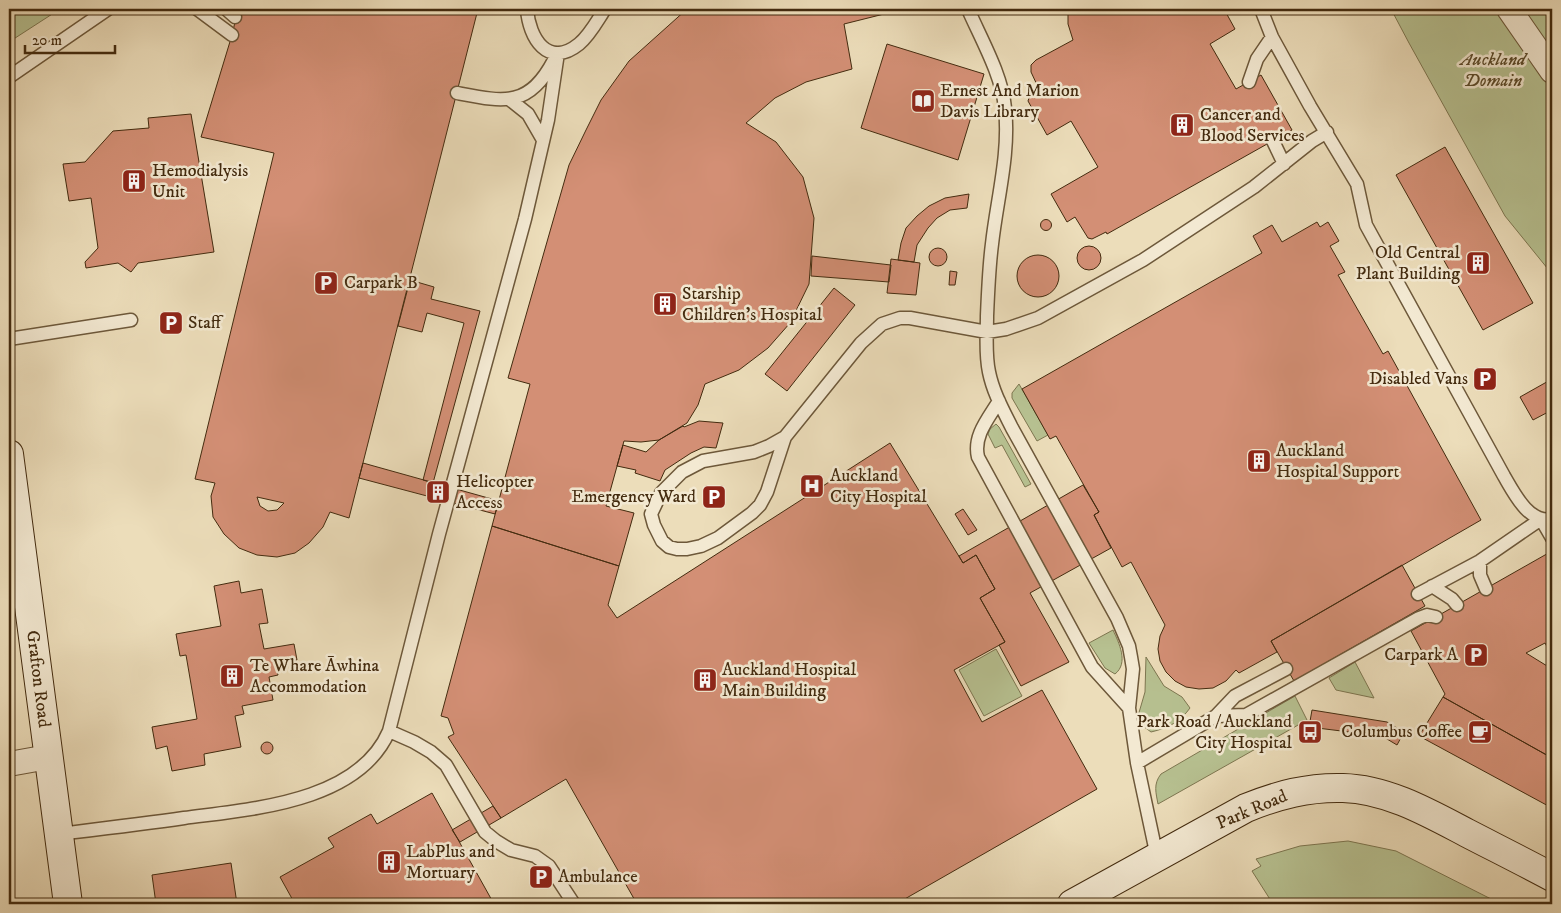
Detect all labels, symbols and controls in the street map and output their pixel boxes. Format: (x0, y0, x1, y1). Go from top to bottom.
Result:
scale bar (25, 22, 115, 54)
text: 20 m (32, 31, 62, 50)
park label: Auckland Domain (1458, 49, 1528, 92)
place label: Ernest And Marion Davis Library (940, 80, 1080, 123)
library icon: Ernest And Marion Davis Library (910, 88, 936, 114)
place label: Cancer and Blood Services (1200, 104, 1305, 147)
building icon: Cancer and Blood Services (1169, 112, 1195, 138)
place label: Hemodialysis Unit (152, 160, 248, 203)
building icon: Hemodialysis Unit (121, 168, 147, 194)
place label: Old Central Plant Building (1356, 242, 1461, 285)
building icon: Old Central Plant Building (1465, 250, 1491, 276)
parking icon: Carpark B (313, 270, 339, 296)
place label: Carpark B (344, 272, 418, 294)
place label: Starship Children's Hospital (682, 283, 823, 326)
building icon: Starship Children's Hospital (652, 291, 678, 317)
parking icon: Staff (158, 310, 184, 336)
place label: Staff (188, 312, 224, 334)
parking icon: Disabled Vans (1472, 366, 1498, 392)
place label: Disabled Vans (1369, 368, 1468, 390)
place label: Auckland Hospital Support (1276, 440, 1399, 483)
building icon: Auckland Hospital Support (1246, 448, 1272, 474)
place label: Auckland City Hospital (830, 465, 927, 508)
place label: Helicopter Access (456, 471, 534, 514)
hospital icon: Auckland City Hospital (799, 473, 825, 499)
building icon: Helicopter Access (425, 479, 451, 505)
parking icon: Emergency Ward (701, 484, 727, 510)
place label: Emergency Ward (571, 486, 696, 508)
street label: Grafton Road (21, 629, 55, 729)
parking icon: Carpark A (1463, 642, 1489, 668)
place label: Carpark A (1384, 644, 1459, 666)
place label: Te Whare Āwhina Accommodation (250, 655, 379, 698)
place label: Auckland Hospital Main Building (722, 659, 857, 702)
building icon: Te Whare Āwhina Accommodation (219, 663, 245, 689)
building icon: Auckland Hospital Main Building (692, 667, 718, 693)
place label: Park Road / Auckland City Hospital (1136, 711, 1293, 754)
bus stop icon: Park Road / Auckland City Hospital (1297, 719, 1323, 745)
cafe icon: Columbus Coffee (1467, 719, 1493, 745)
place label: Columbus Coffee (1341, 721, 1462, 743)
street label: Park Road (1213, 785, 1291, 835)
place label: LabPlus and Mortuary (406, 841, 495, 884)
building icon: LabPlus and Mortuary (376, 849, 402, 875)
parking icon: Ambulance (528, 864, 554, 890)
place label: Ambulance (558, 866, 638, 888)

